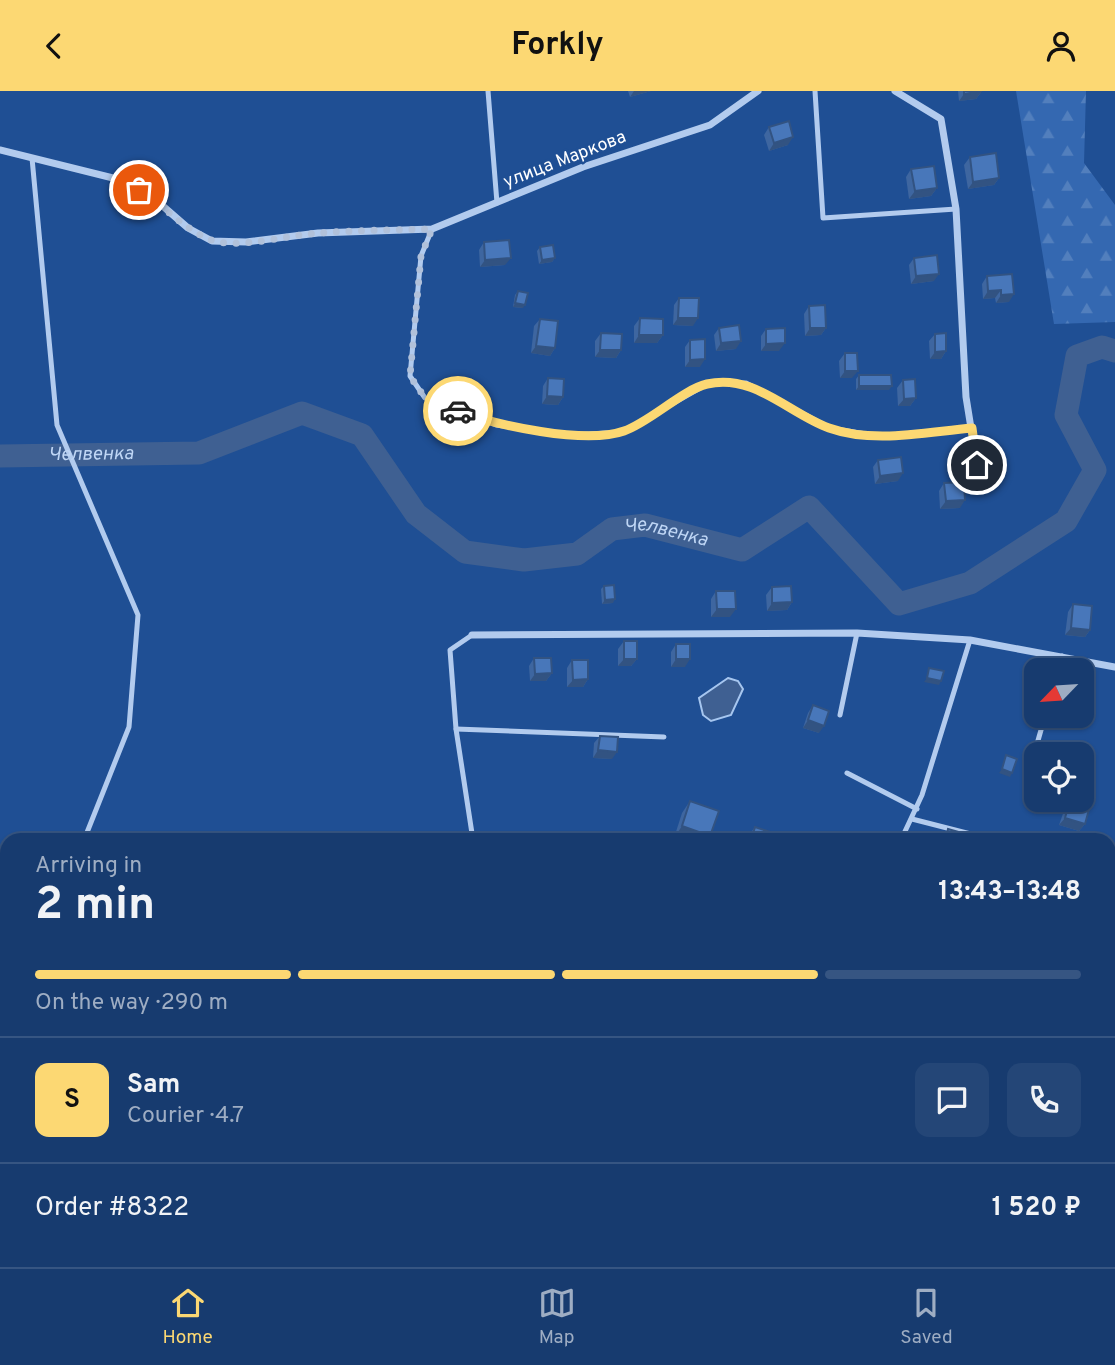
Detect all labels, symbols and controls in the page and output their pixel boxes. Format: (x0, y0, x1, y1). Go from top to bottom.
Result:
text: Forkly (511, 26, 604, 66)
icon: back (35, 27, 73, 65)
icon: person (1042, 27, 1080, 65)
street label: улица Маркова (500, 126, 630, 194)
pin (109, 160, 169, 220)
icon: bag (120, 171, 158, 209)
courier (423, 376, 493, 446)
icon: car (439, 392, 477, 430)
pin (947, 435, 1007, 495)
water label: Челвенка (48, 442, 134, 467)
icon: home (958, 446, 996, 484)
water label: Челвенка (623, 513, 710, 553)
north arrow (1024, 658, 1094, 728)
map controls (1024, 658, 1094, 812)
button: locate (1024, 742, 1094, 812)
text: Arriving in (35, 852, 142, 881)
text: 13:43–13:48 (938, 876, 1081, 909)
text: 2 min (35, 877, 155, 936)
text: On the way · 290 m (35, 989, 228, 1018)
button: chat (915, 1063, 989, 1137)
button: phone (1007, 1063, 1081, 1137)
text: Sam (127, 1069, 180, 1102)
text: S (64, 1084, 80, 1117)
text: Courier · 4.7 (127, 1102, 244, 1131)
text: Order #8322 (35, 1192, 189, 1225)
text: 1 520 ₽ (992, 1192, 1081, 1225)
tab: Home (162, 1284, 213, 1350)
tab: Map (538, 1284, 576, 1350)
tab: Saved (900, 1284, 953, 1350)

